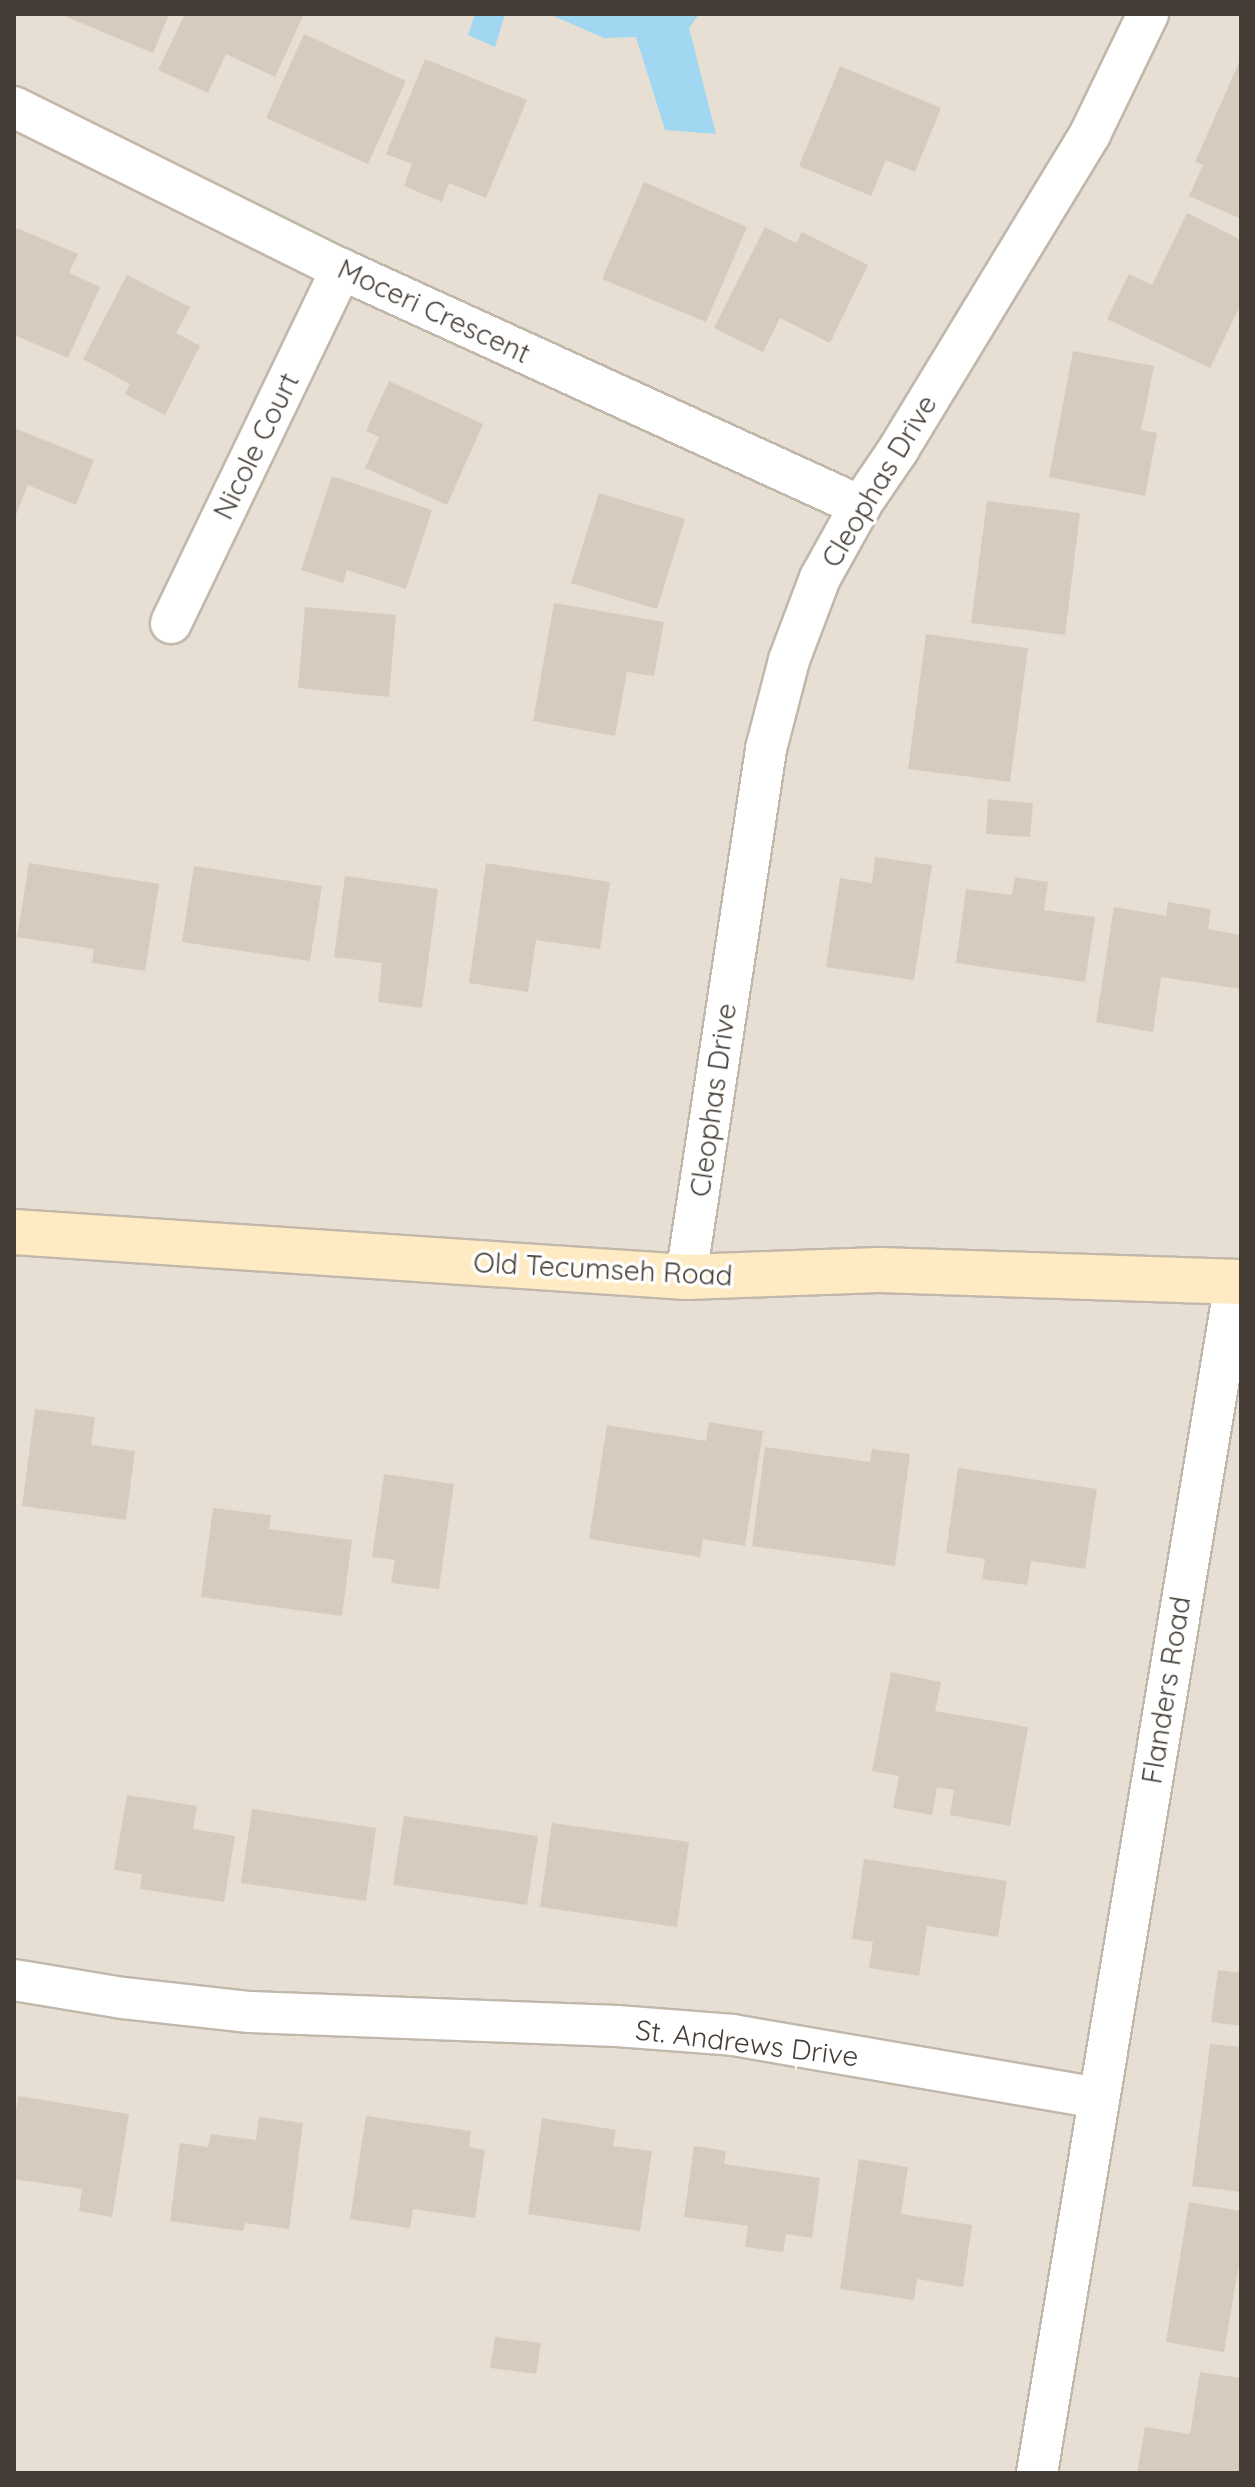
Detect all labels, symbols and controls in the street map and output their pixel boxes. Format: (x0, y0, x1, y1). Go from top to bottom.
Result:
street label: Moceri Crescent (333, 252, 535, 370)
street label: Nicole Court (206, 367, 306, 525)
street label: Cleophas Drive (814, 389, 944, 573)
street label: Cleophas Drive (683, 1001, 743, 1199)
street label: Old Tecumseh Road (473, 1245, 733, 1293)
street label: Flanders Road (1135, 1594, 1197, 1786)
street label: St. Andrews Drive (634, 2013, 860, 2073)

